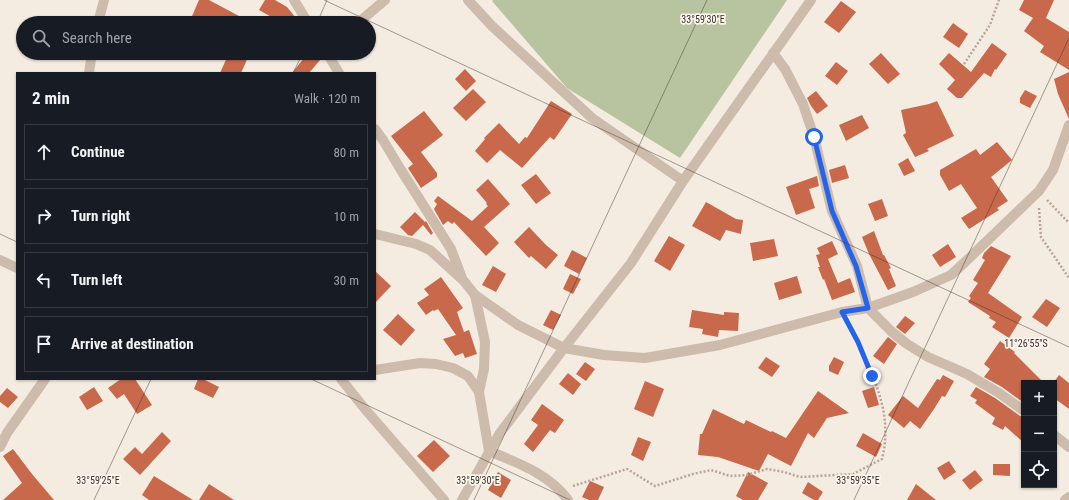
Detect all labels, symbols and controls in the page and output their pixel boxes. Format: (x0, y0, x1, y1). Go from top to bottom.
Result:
text: 33°59'30"E (681, 14, 725, 25)
search box (16, 16, 376, 60)
icon: search (30, 27, 52, 49)
text: Search here (62, 29, 132, 47)
text: 2 min (32, 88, 70, 108)
text: Walk · 120 m (294, 91, 360, 106)
route start (805, 128, 823, 146)
icon: ahead (33, 141, 55, 163)
text: Continue (71, 143, 125, 161)
text: 80 m (333, 145, 359, 160)
icon: right (33, 205, 55, 227)
text: Turn right (71, 207, 130, 225)
text: 10 m (333, 209, 359, 224)
icon: left (33, 269, 55, 291)
text: Turn left (71, 271, 122, 289)
text: 30 m (333, 273, 359, 288)
icon: arrive (33, 333, 55, 355)
text: Arrive at destination (71, 335, 194, 353)
text: 11°26'55"S (1004, 338, 1048, 349)
route end (863, 367, 881, 385)
map controls (1021, 380, 1057, 488)
button: + (1021, 380, 1057, 416)
button: − (1021, 416, 1057, 452)
button: locate (1021, 452, 1057, 488)
text: 33°59'25"E (76, 475, 120, 486)
text: 33°59'30"E (456, 475, 500, 486)
text: 33°59'35"E (836, 475, 880, 486)

